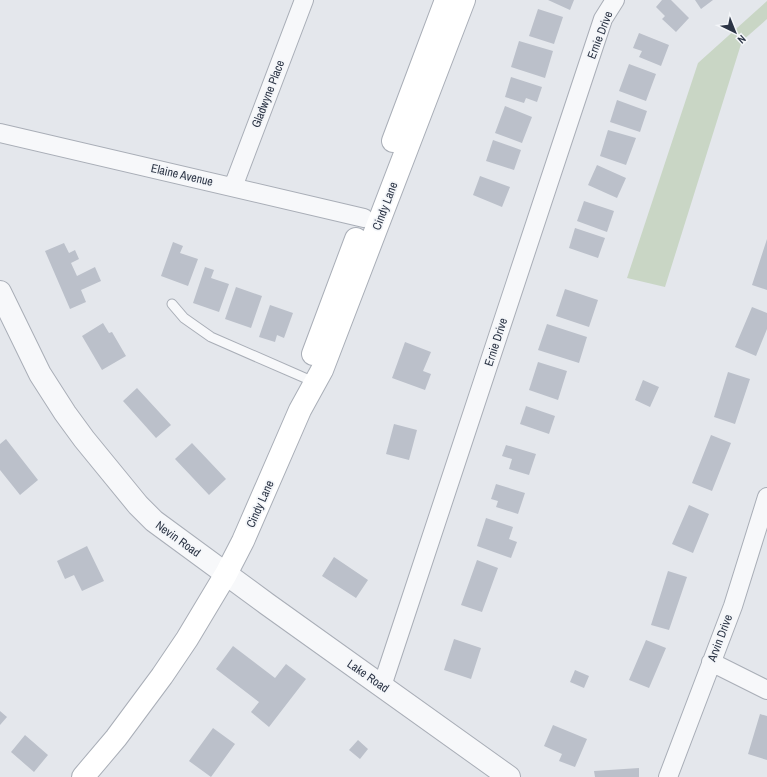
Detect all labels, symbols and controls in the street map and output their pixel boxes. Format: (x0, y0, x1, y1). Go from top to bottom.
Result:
street label: Ernie Drive (584, 9, 616, 61)
north arrow (715, 12, 755, 52)
text: N (735, 32, 749, 47)
street label: Gladwyne Place (248, 58, 288, 130)
street label: Elaine Avenue (149, 160, 215, 190)
street label: Cindy Lane (369, 180, 401, 232)
street label: Ernie Drive (481, 316, 511, 368)
street label: Cindy Lane (242, 478, 278, 530)
street label: Nevin Road (152, 517, 204, 561)
street label: Arvin Drive (703, 612, 736, 665)
street label: Lake Road (344, 656, 392, 696)

